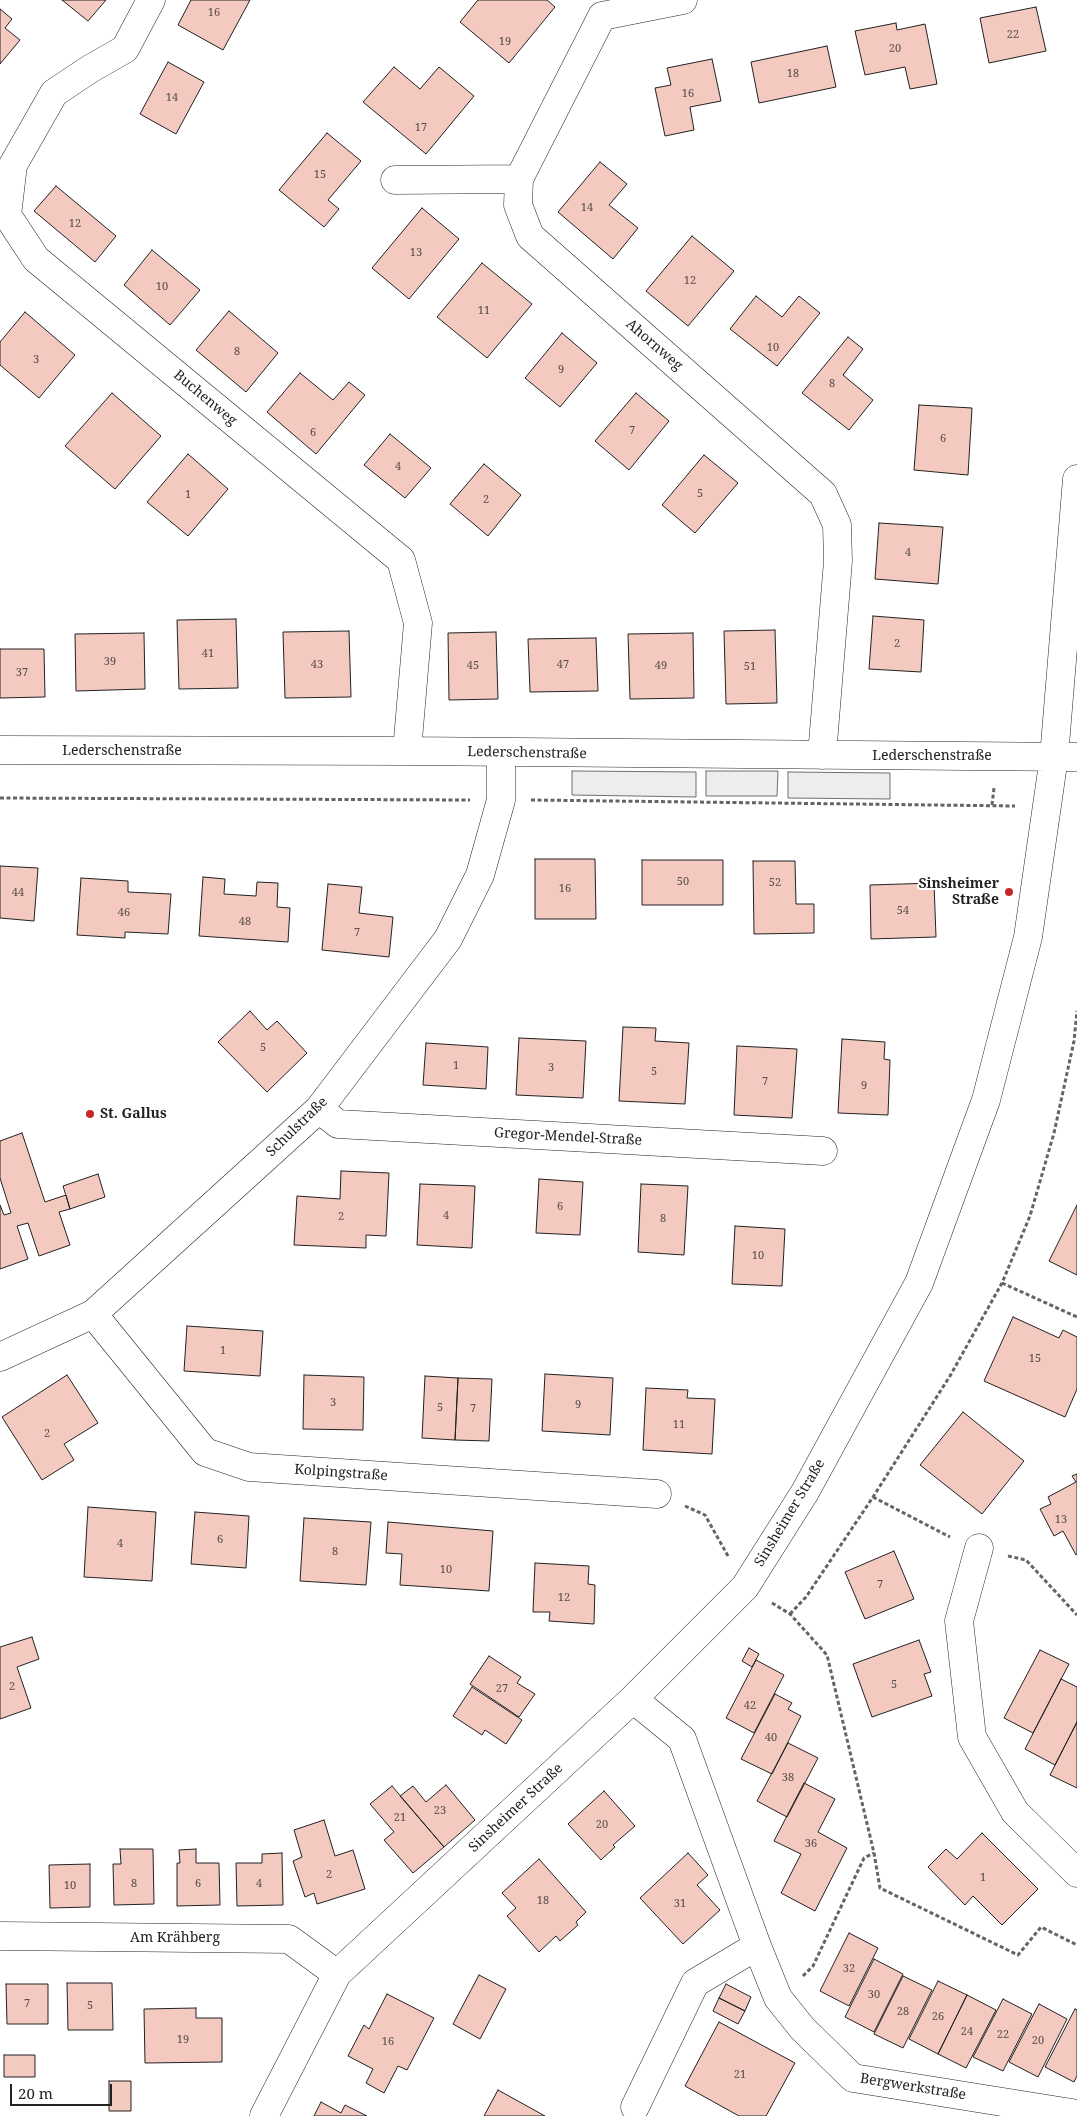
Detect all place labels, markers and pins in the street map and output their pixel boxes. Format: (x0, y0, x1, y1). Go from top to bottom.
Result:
place label: Sinsheimer Straße (918, 876, 999, 909)
marker: Sinsheimer Straße (1003, 886, 1015, 898)
place label: St. Gallus (100, 1106, 167, 1122)
marker: St. Gallus (84, 1108, 96, 1120)

